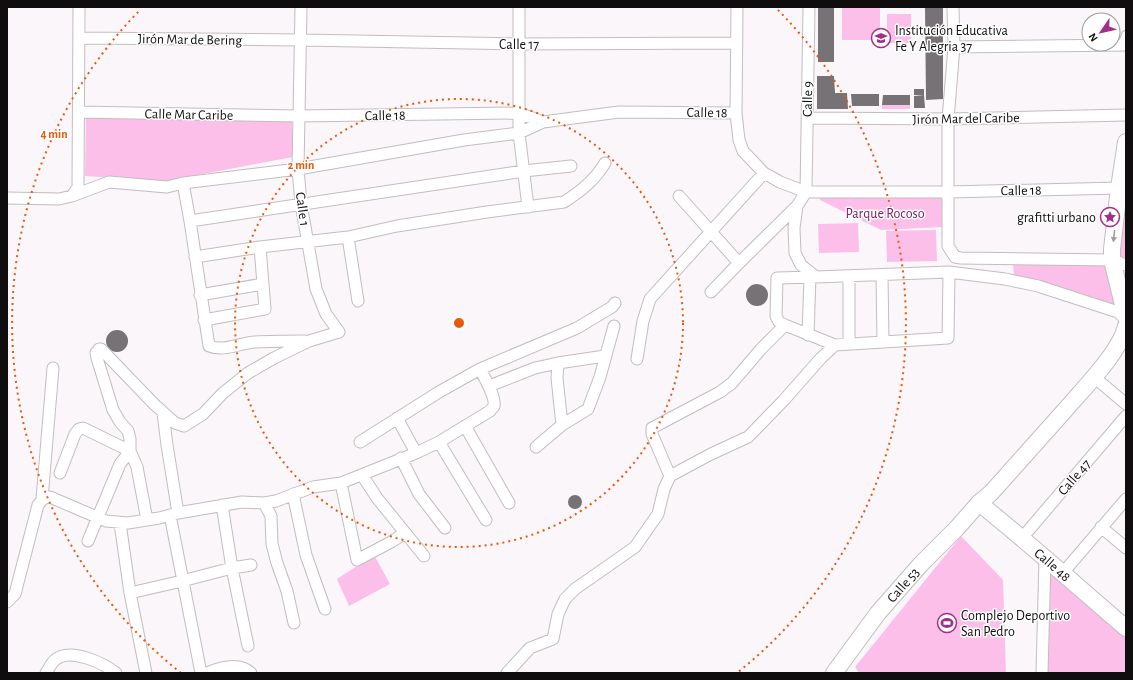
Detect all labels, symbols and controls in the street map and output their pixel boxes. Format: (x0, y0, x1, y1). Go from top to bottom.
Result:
north arrow (1081, 12, 1121, 52)
place label: Institución Educativa Fe Y Alegria 37 (895, 24, 1009, 54)
school or university icon: Institución Educativa Fe Y Alegria 37 (870, 27, 892, 49)
text: N (1086, 31, 1100, 44)
street label: Jirón Mar de Bering (138, 32, 242, 48)
street label: Calle 17 (499, 38, 539, 52)
street label: Calle 9 (801, 81, 815, 117)
street label: Calle 18 (686, 106, 728, 120)
street label: Calle Mar Caribe (145, 107, 233, 123)
street label: Calle 18 (364, 109, 406, 123)
street label: Jirón Mar del Caribe (912, 111, 1020, 127)
text: 4 min (40, 128, 68, 140)
text: 2 min (288, 159, 314, 171)
street label: Calle 18 (1000, 184, 1042, 198)
street label: Calle 1 (293, 191, 311, 227)
place icon: grafitti urbano (1099, 206, 1121, 228)
park label: Parque Rocoso (845, 207, 925, 221)
place label: grafitti urbano (1017, 211, 1096, 225)
one-way arrow (1110, 230, 1117, 242)
centre of rings (452, 316, 466, 330)
street label: Calle 47 (1056, 457, 1094, 498)
street label: Calle 48 (1031, 546, 1073, 585)
street label: Calle 53 (885, 565, 923, 605)
place label: Complejo Deportivo San Pedro (961, 609, 1070, 639)
sports icon: Complejo Deportivo San Pedro (936, 612, 958, 634)

